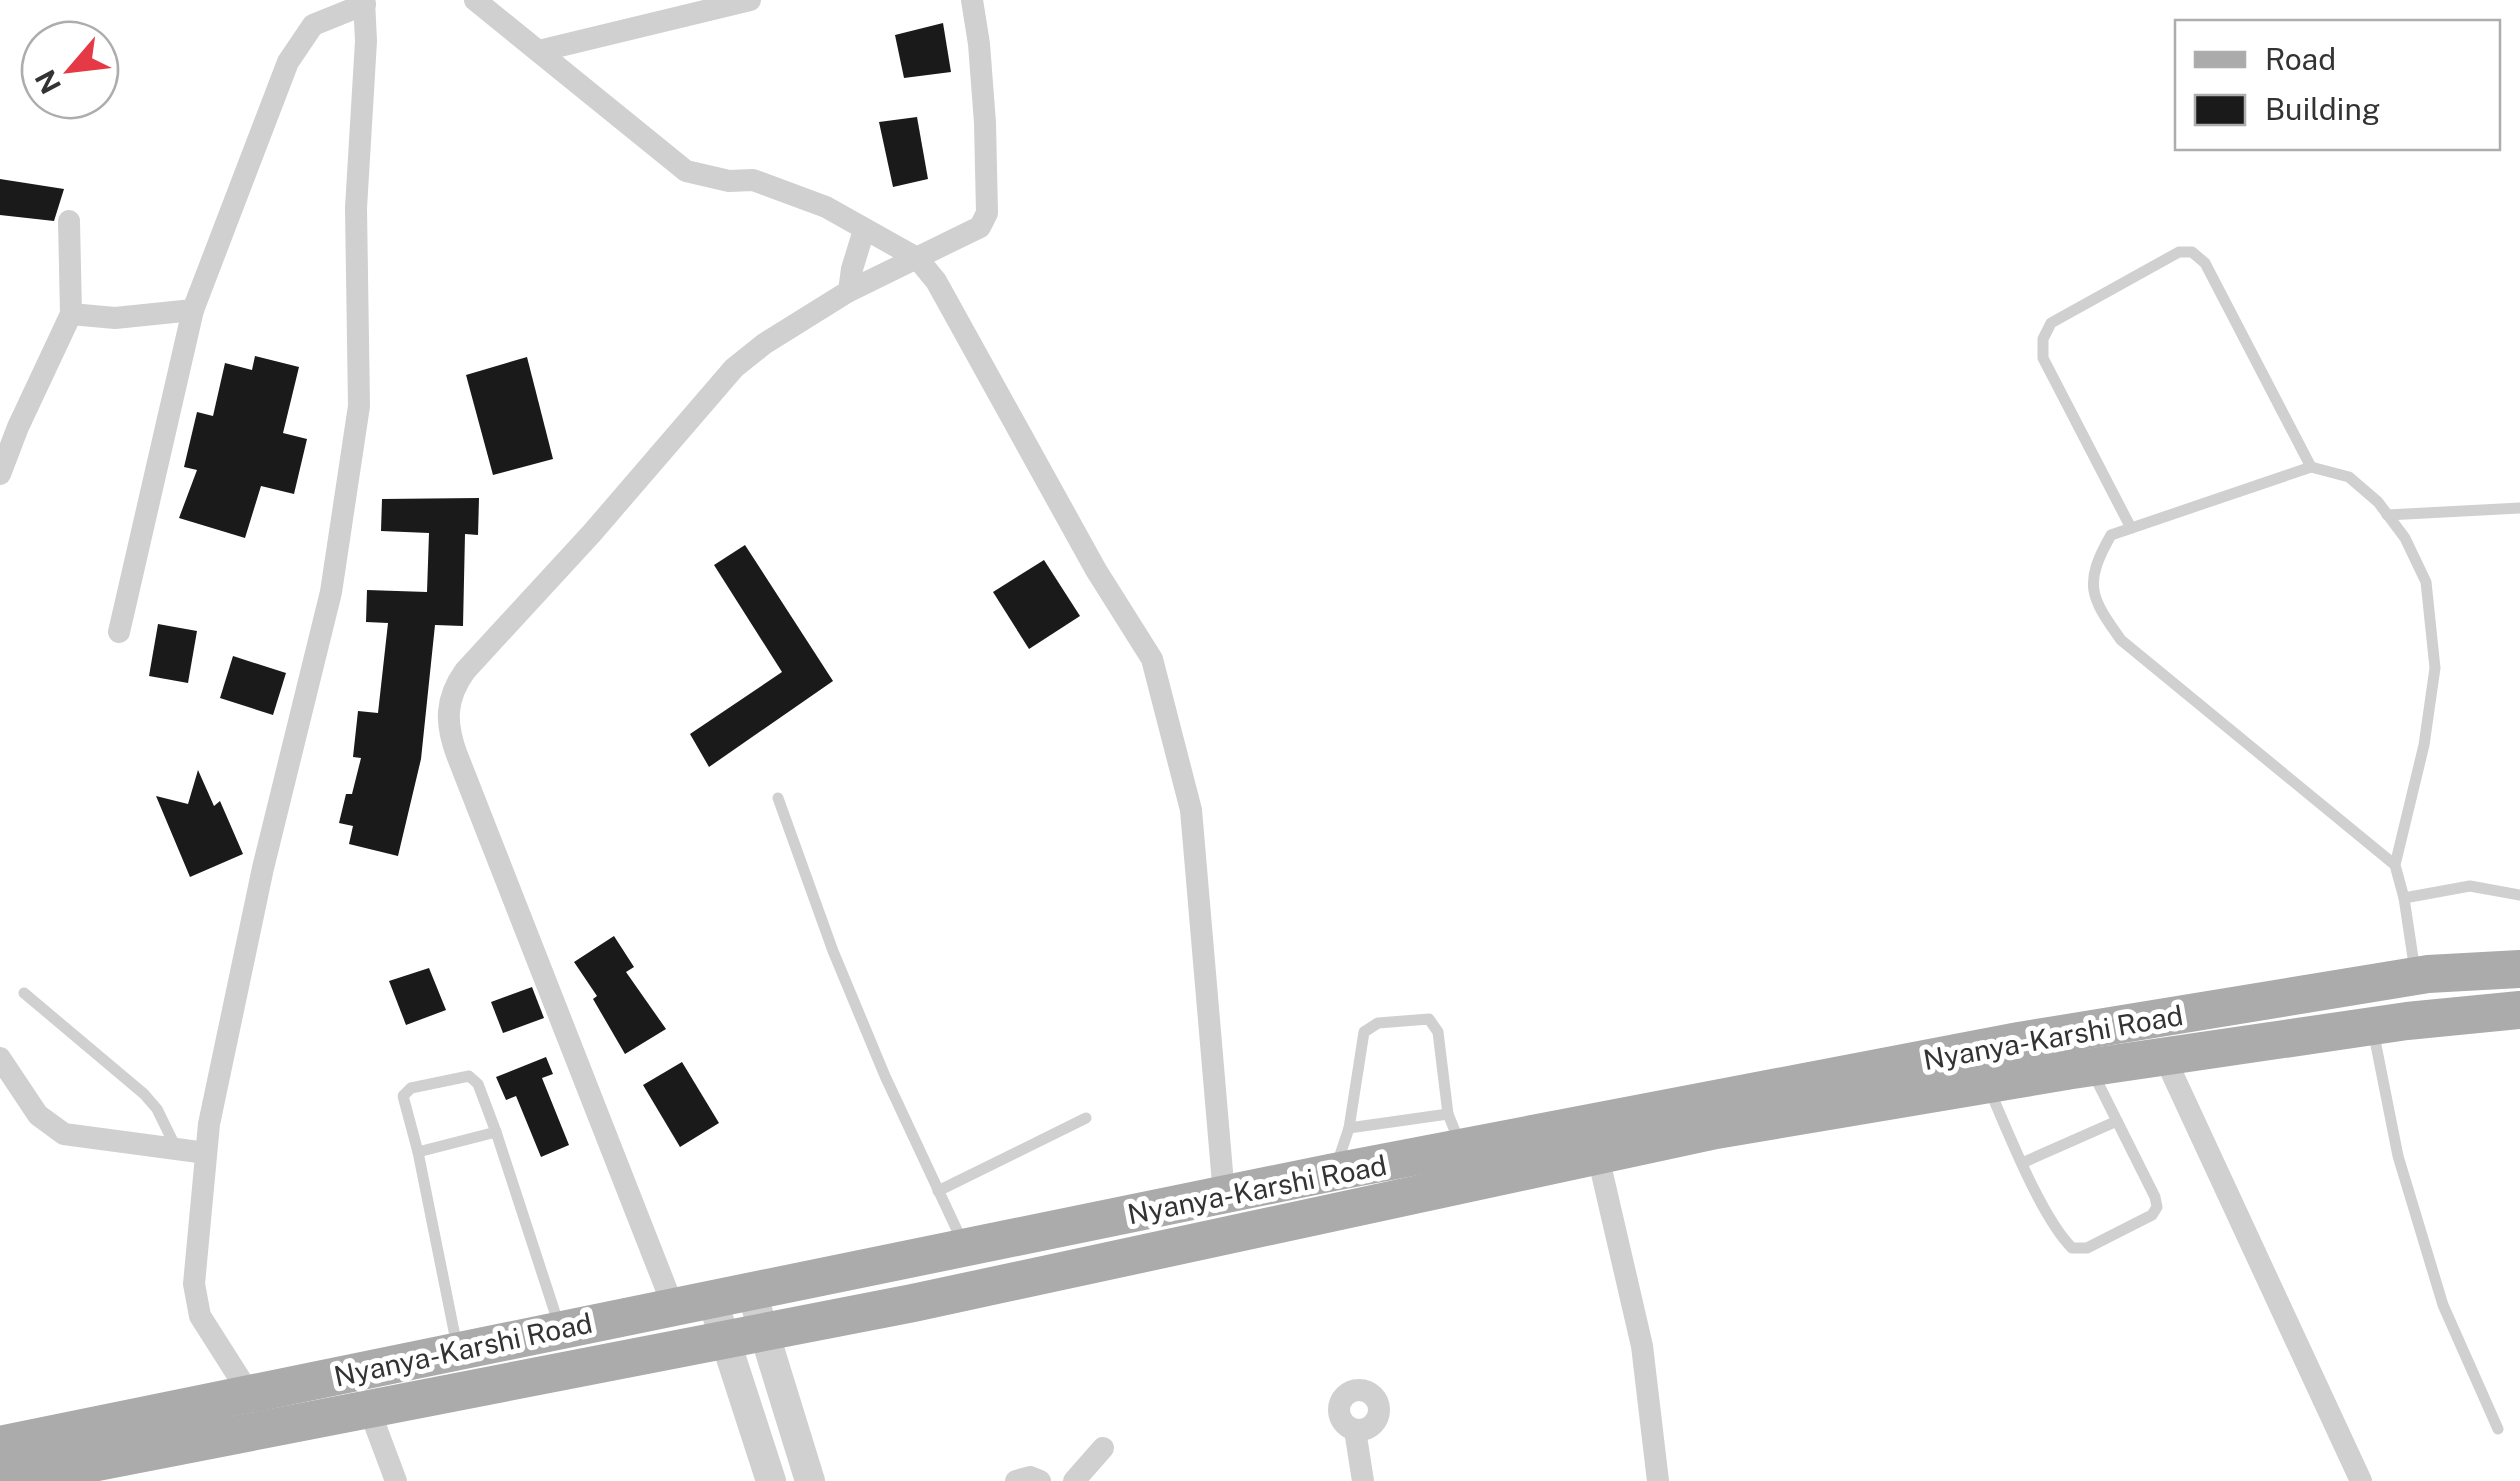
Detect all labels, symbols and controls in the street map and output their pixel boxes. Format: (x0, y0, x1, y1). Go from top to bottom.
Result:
north arrow (20, 20, 120, 120)
legend (2175, 20, 2500, 150)
text: Road (2265, 41, 2336, 77)
text: N (28, 65, 67, 99)
text: Building (2265, 91, 2380, 127)
street label: Nyanya-Karshi Road (1921, 998, 2185, 1076)
street label: Nyanya-Karshi Road (1125, 1148, 1389, 1230)
street label: Nyanya-Karshi Road (331, 1306, 595, 1392)

